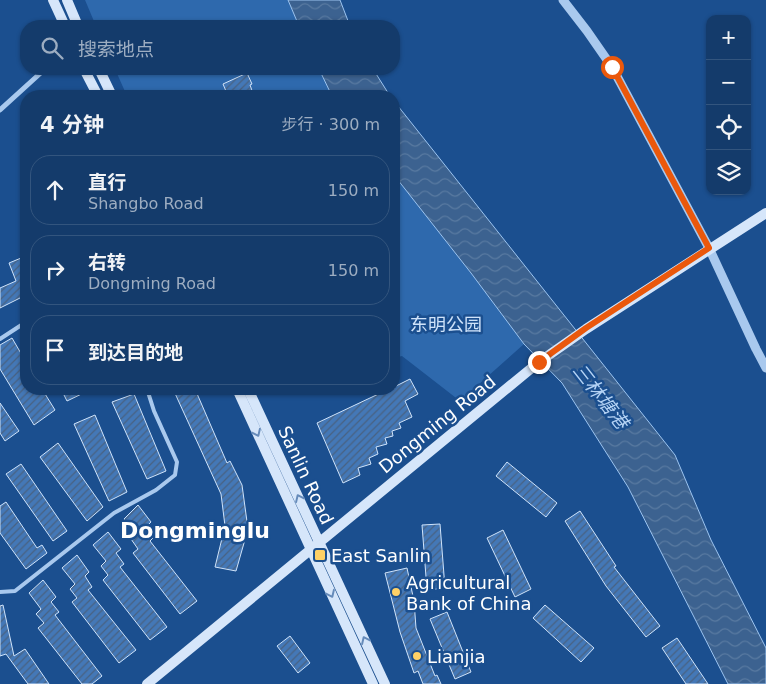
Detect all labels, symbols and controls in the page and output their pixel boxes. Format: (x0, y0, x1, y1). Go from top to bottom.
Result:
map controls (706, 15, 751, 195)
button: + (706, 15, 751, 60)
search box (20, 20, 400, 75)
icon: search (38, 34, 66, 62)
text: 搜索地点 (78, 38, 154, 60)
route start (601, 56, 624, 79)
button: − (706, 60, 751, 105)
button: locate (706, 105, 751, 150)
text: 4 分钟 (40, 113, 104, 137)
text: 步行 · 300 m (282, 115, 380, 134)
button: layers (706, 150, 751, 195)
text: 直行 (88, 171, 126, 193)
icon: ahead (41, 176, 69, 204)
text: 150 m (328, 181, 379, 200)
text: Shangbo Road (88, 194, 204, 213)
text: 右转 (88, 251, 126, 273)
icon: right (41, 256, 69, 284)
text: 150 m (328, 261, 379, 280)
text: Dongming Road (88, 274, 216, 293)
park label: 东明公园 (410, 314, 482, 335)
icon: arrive (41, 336, 69, 364)
text: 到达目的地 (88, 341, 183, 363)
route end (528, 351, 551, 374)
water label: 三林塘港 (569, 359, 635, 435)
street label: Dongming Road (374, 371, 500, 477)
street label: Sanlin Road (274, 422, 338, 528)
one-way arrow (251, 428, 261, 437)
one-way arrow (295, 494, 305, 503)
district label: Dongminglu (120, 518, 270, 543)
place label: East Sanlin (331, 545, 431, 566)
marker: East Sanlin (313, 548, 327, 562)
place label: Agricultural Bank of China (406, 572, 531, 614)
marker: Agricultural Bank of China (390, 586, 402, 598)
one-way arrow (325, 589, 336, 598)
one-way arrow (360, 636, 371, 645)
place label: Lianjia (427, 646, 486, 667)
marker: Lianjia (411, 650, 423, 662)

